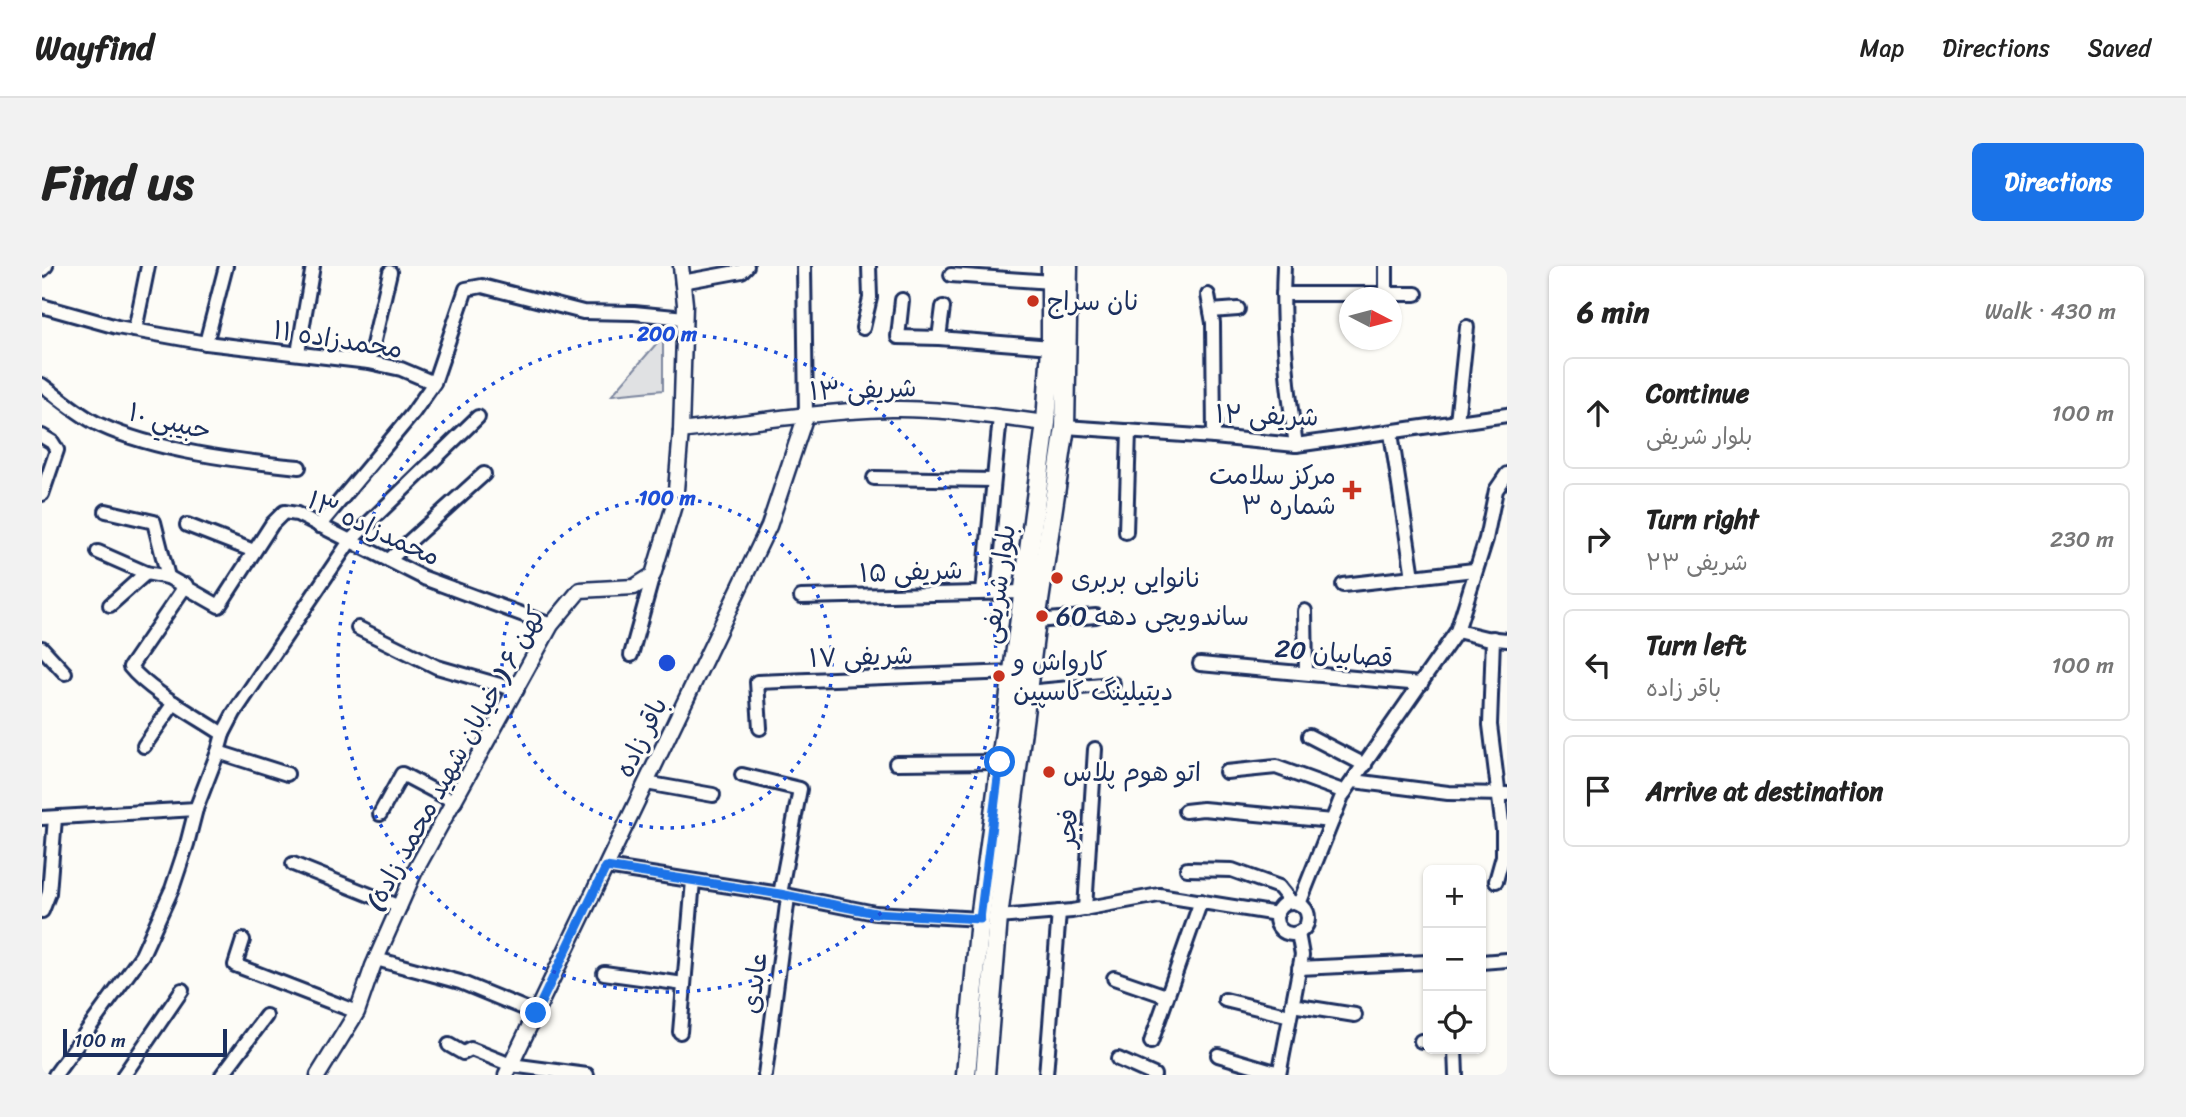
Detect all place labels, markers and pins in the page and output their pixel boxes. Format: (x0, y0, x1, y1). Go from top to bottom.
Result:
place label: نان سراج (1047, 278, 1138, 324)
marker: نان سراج (1025, 293, 1041, 309)
place label: مرکز سلامت شماره ۳ (1209, 452, 1336, 528)
marker: مرکز سلامت شماره ۳ (1342, 480, 1362, 500)
place label: نانوایی بربری (1071, 555, 1201, 601)
marker: نانوایی بربری (1049, 570, 1065, 586)
place label: ساندویچی دهه 60 (1056, 593, 1249, 639)
marker: ساندویچی دهه 60 (1034, 608, 1050, 624)
place label: کارواش و دیتیلینگ کاسپین (1011, 638, 1173, 714)
centre of rings (655, 651, 679, 675)
marker: کارواش و دیتیلینگ کاسپین (991, 668, 1007, 684)
place label: اتو هوم پلاس (1063, 749, 1201, 795)
marker: اتو هوم پلاس (1041, 764, 1057, 780)

